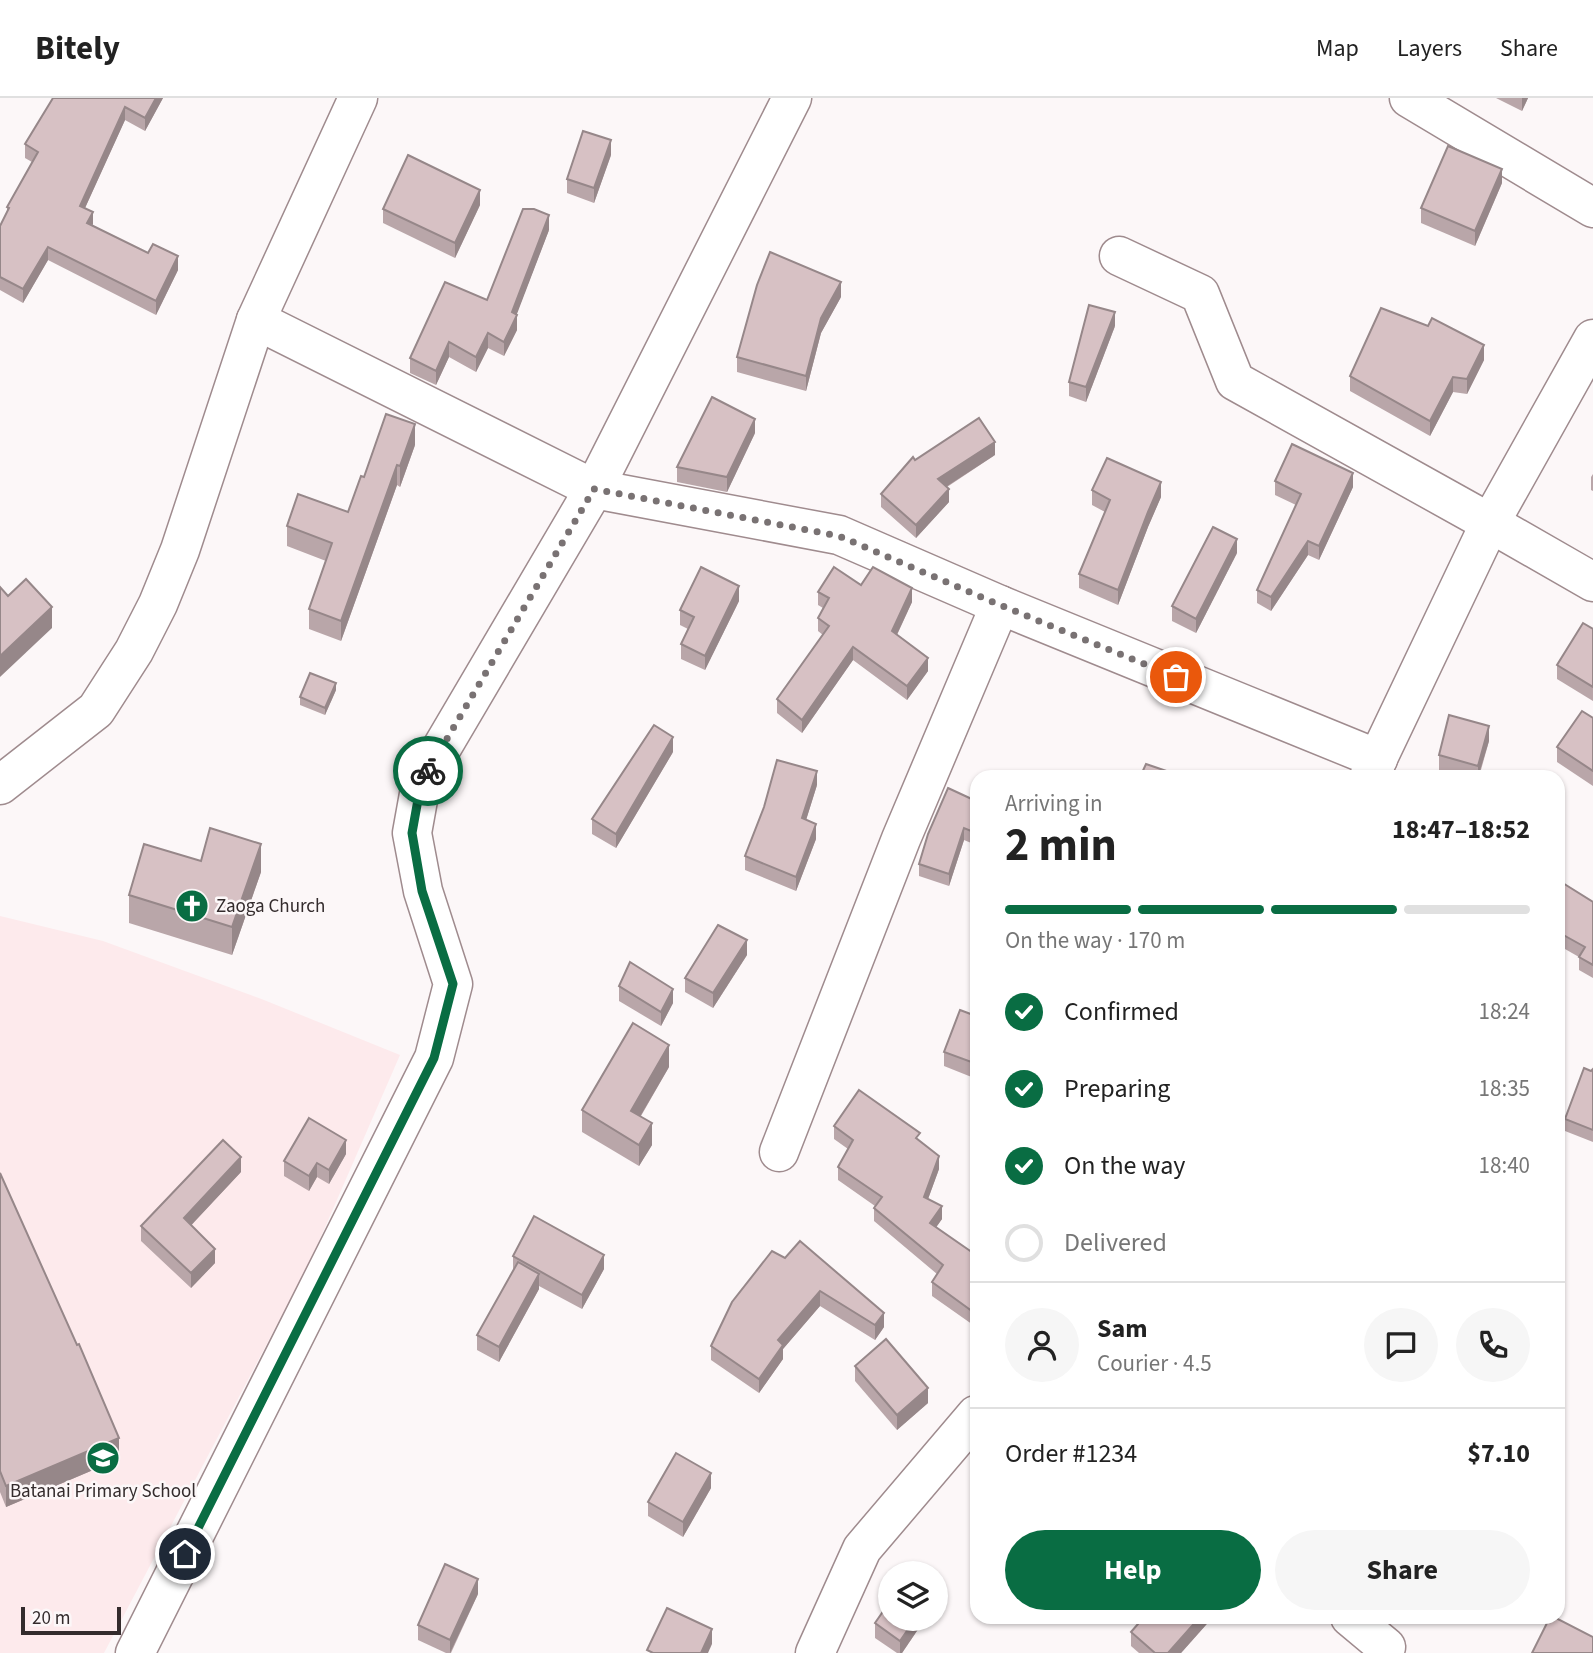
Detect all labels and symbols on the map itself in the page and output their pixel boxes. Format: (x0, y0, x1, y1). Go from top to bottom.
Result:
pin (1146, 647, 1206, 707)
courier (393, 736, 463, 806)
church icon: Zaoga Church (173, 887, 211, 925)
place label: Zaoga Church (216, 893, 325, 920)
school or university icon: Batanai Primary School (84, 1439, 122, 1477)
place label: Batanai Primary School (10, 1478, 196, 1505)
pin (155, 1524, 215, 1584)
scale bar (21, 1604, 121, 1636)

